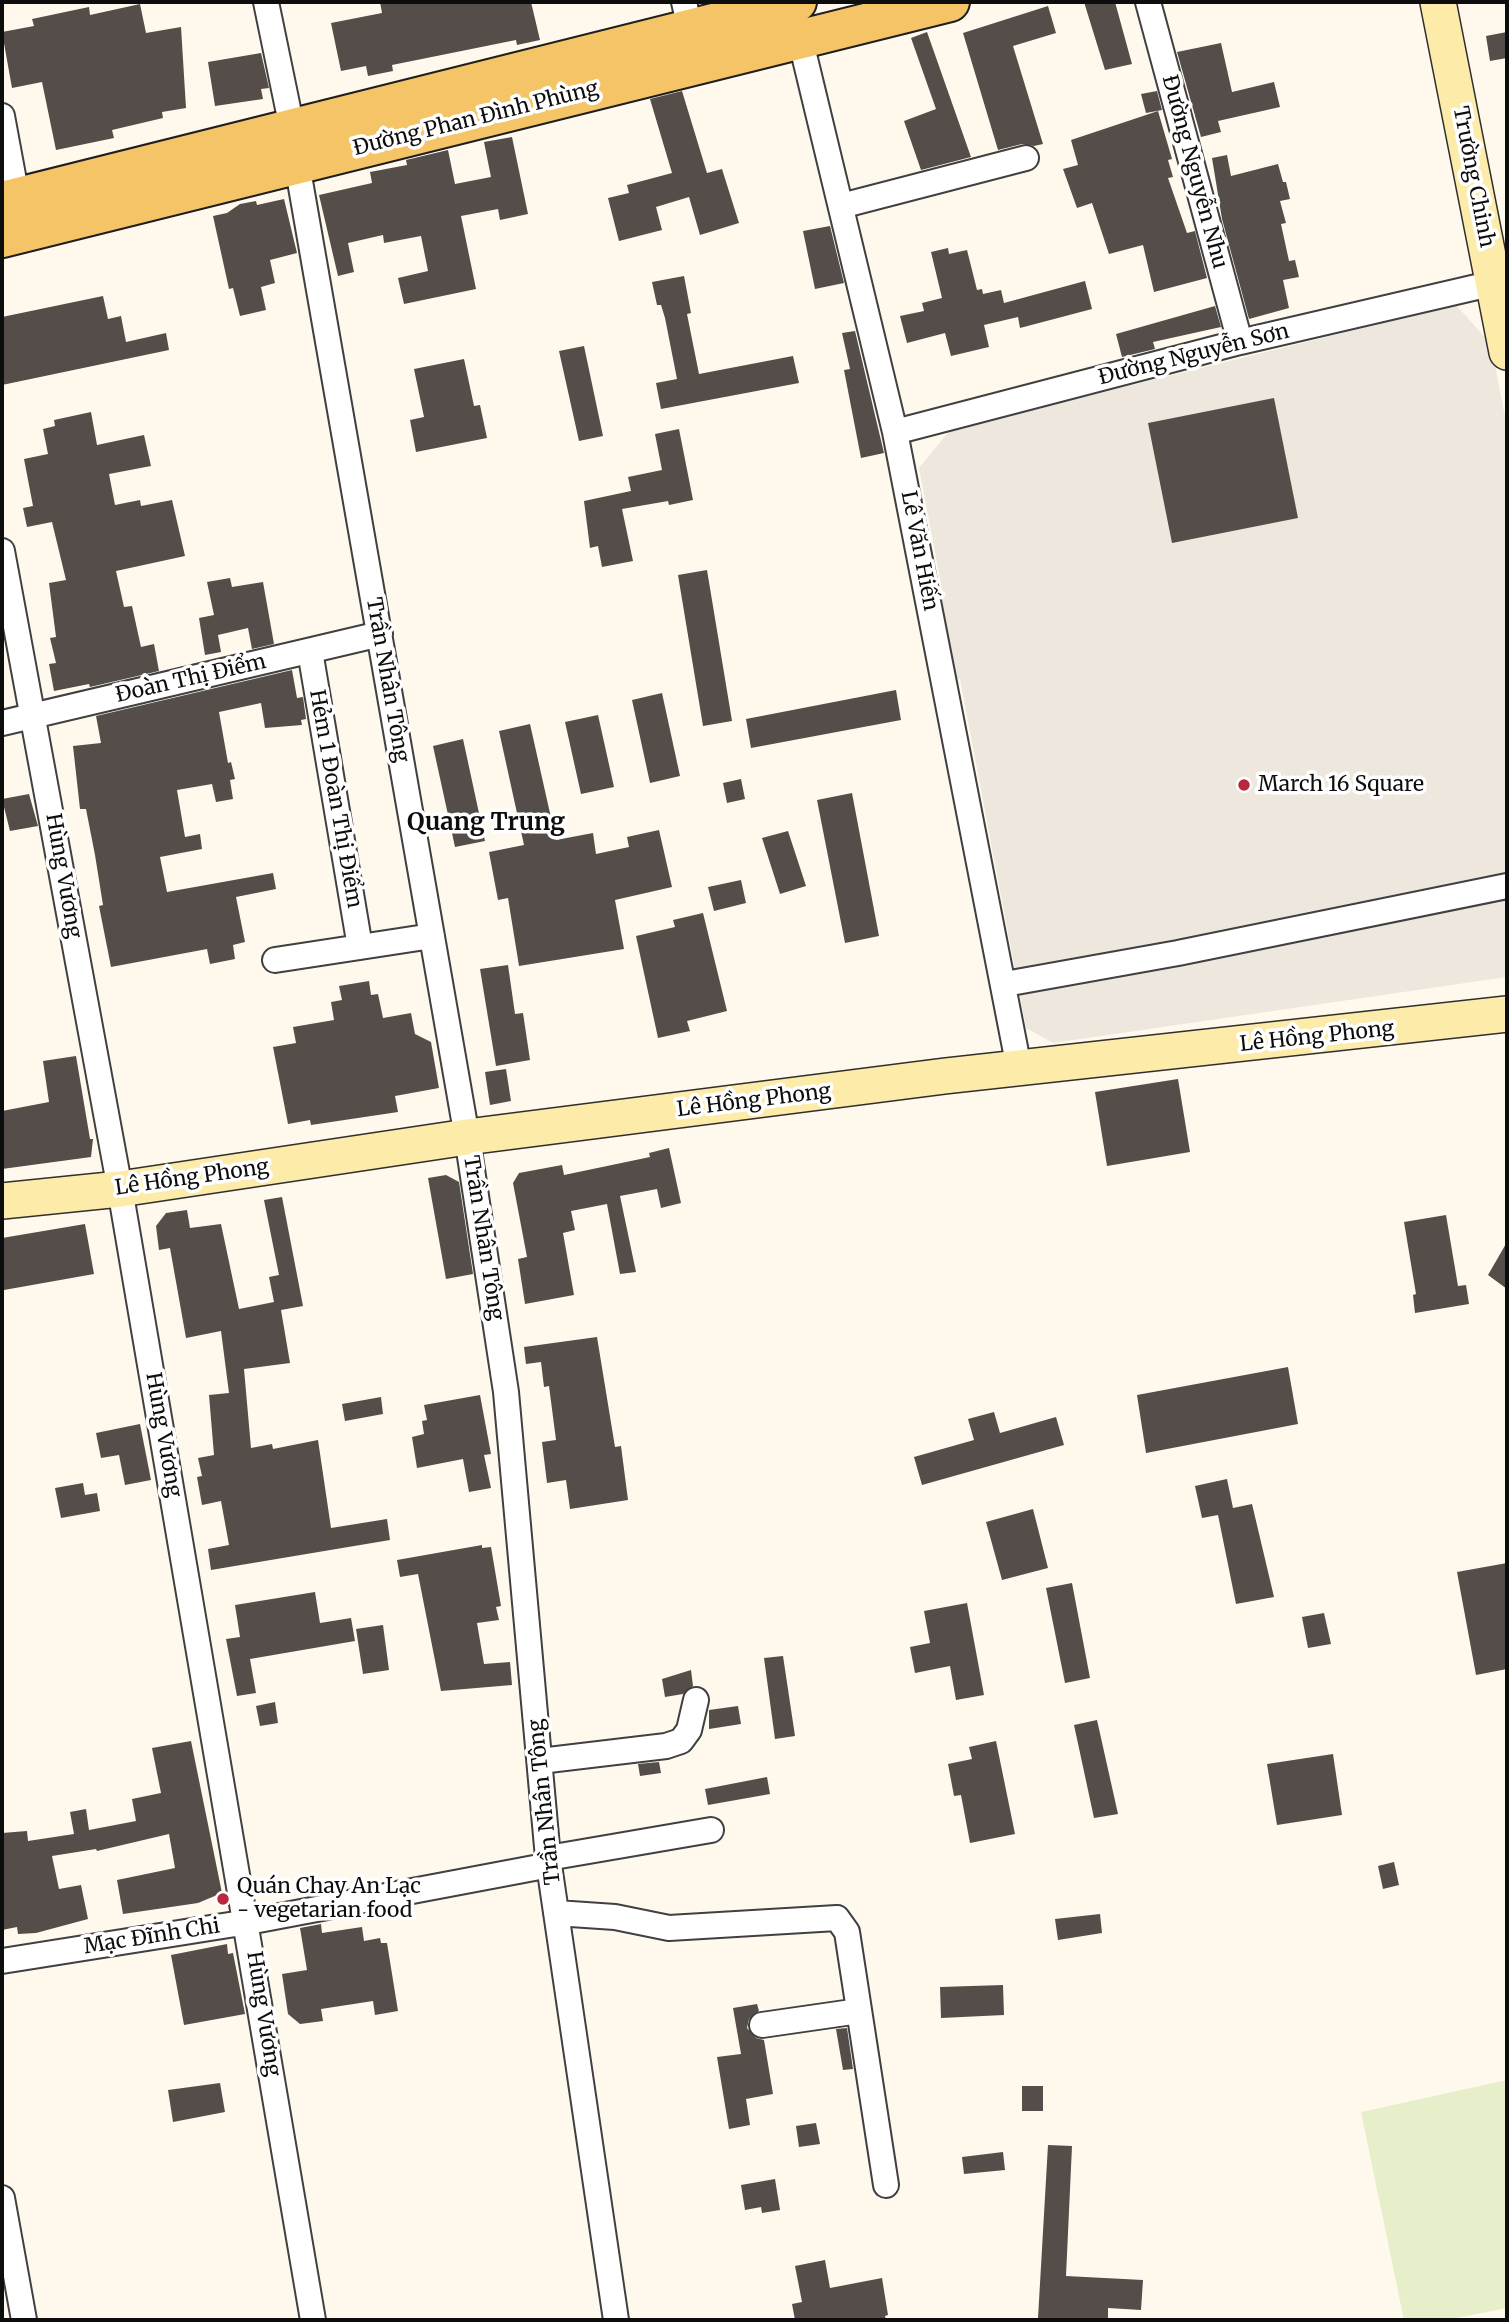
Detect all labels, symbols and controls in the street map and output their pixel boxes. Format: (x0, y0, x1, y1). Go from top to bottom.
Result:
street label: Đường Nguyễn Nhu (1156, 72, 1232, 272)
street label: Đường Phan Đình Phùng (351, 76, 601, 162)
street label: Trường Chinh (1447, 104, 1499, 250)
street label: Đường Nguyễn Sơn (1096, 319, 1292, 391)
street label: Lê Văn Hiến (895, 489, 943, 613)
street label: Trần Nhân Tông (360, 596, 414, 764)
street label: Đoàn Thị Điểm (113, 649, 269, 709)
street label: Hẻm 1 Đoàn Thị Điểm (303, 688, 367, 910)
place label: March 16 Square (1258, 772, 1424, 798)
marker: March 16 Square (1236, 777, 1252, 793)
district label: Quang Trung (407, 809, 565, 837)
street label: Hùng Vương (40, 812, 86, 940)
street label: Lê Hồng Phong (1239, 1016, 1395, 1058)
street label: Lê Hồng Phong (676, 1079, 832, 1123)
street label: Trần Nhân Tông (458, 1154, 508, 1322)
street label: Lê Hồng Phong (113, 1155, 271, 1201)
street label: Hùng Vương (140, 1371, 186, 1499)
street label: Trần Nhân Tông (524, 1718, 566, 1886)
place label: Quán Chay An Lạc - vegetarian food (237, 1874, 421, 1924)
marker: Quán Chay An Lạc - vegetarian food (215, 1891, 231, 1907)
street label: Mạc Đĩnh Chi (82, 1914, 222, 1960)
street label: Hùng Vương (241, 1950, 285, 2078)

